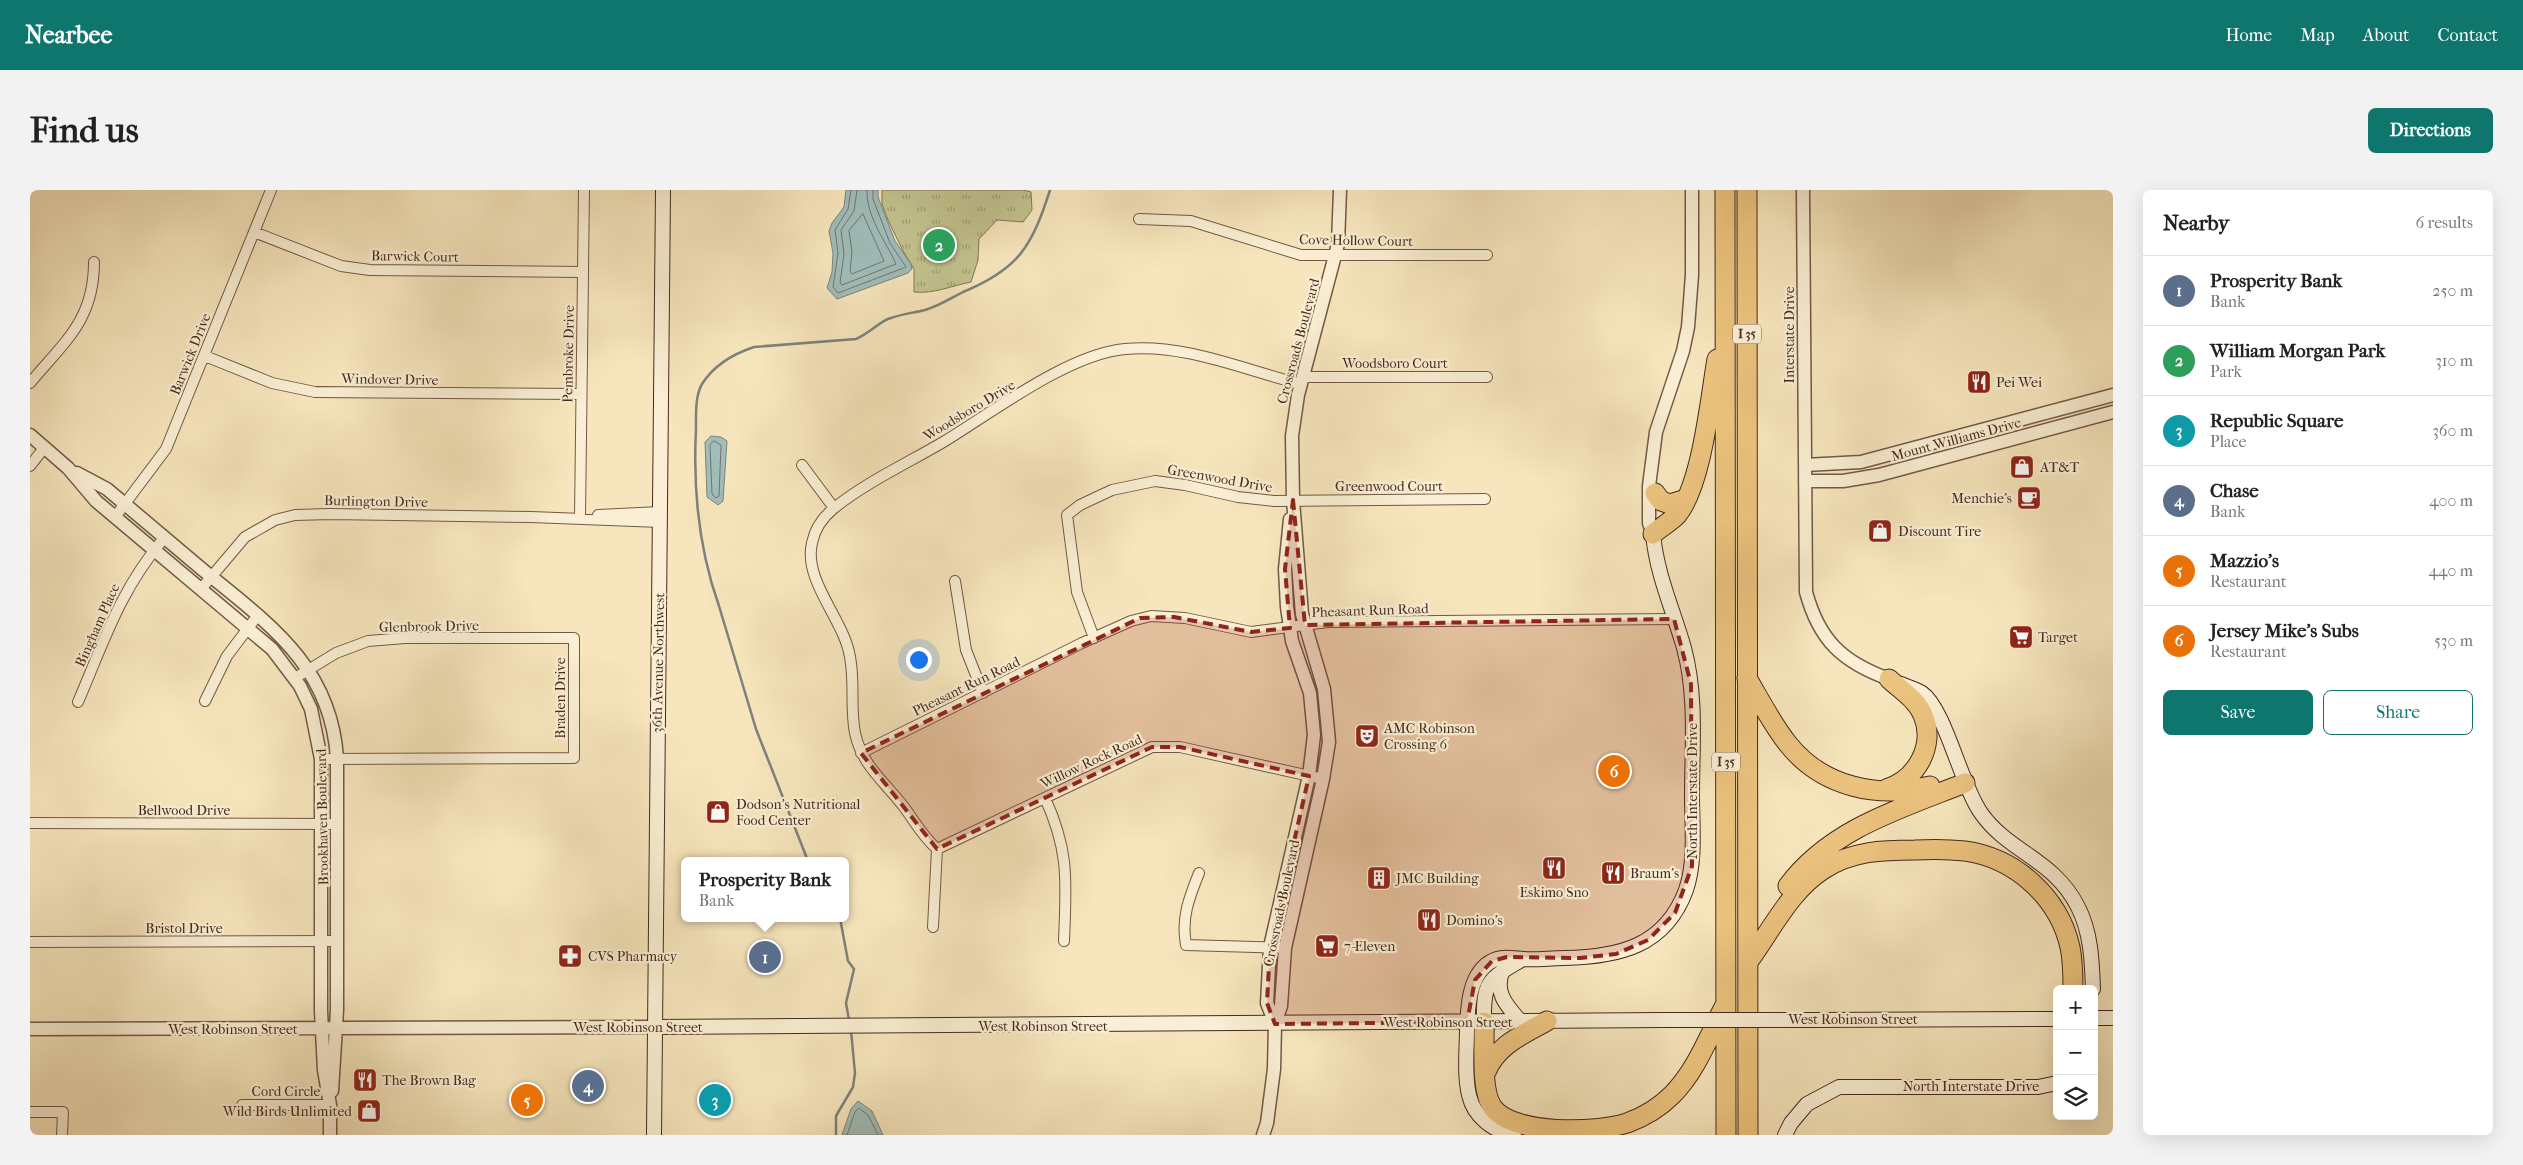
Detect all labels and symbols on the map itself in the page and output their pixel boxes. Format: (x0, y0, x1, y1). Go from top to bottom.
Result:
pin: 2 (923, 226, 955, 264)
street label: Cove Hollow Court (1299, 231, 1413, 250)
street label: Barwick Court (371, 247, 459, 266)
street label: Crossroads Boulevard (1274, 276, 1324, 406)
street label: Interstate Drive (1781, 286, 1798, 384)
street label: Pembroke Drive (559, 305, 578, 403)
street label: Barwick Drive (166, 311, 215, 398)
road number: I 35 (1733, 324, 1761, 344)
street label: Woodsboro Court (1341, 355, 1448, 372)
restaurant icon: Pei Wei (1966, 369, 1992, 395)
street label: Windover Drive (340, 370, 439, 389)
place label: Pei Wei (1996, 374, 2042, 391)
street label: Woodsboro Drive (919, 376, 1018, 445)
street label: Mount Williams Drive (1889, 414, 2023, 465)
shop icon: AT&T (2009, 454, 2035, 480)
place label: AT&T (2039, 459, 2080, 476)
street label: Greenwood Drive (1166, 461, 1274, 496)
street label: Greenwood Court (1335, 478, 1443, 495)
cafe icon: Menchie's (2016, 485, 2042, 511)
place label: Menchie's (1951, 490, 2012, 507)
street label: Burlington Drive (324, 492, 428, 511)
shop icon: Discount Tire (1867, 518, 1893, 544)
place label: Discount Tire (1898, 523, 1981, 540)
street label: Bingham Place (71, 581, 123, 670)
street label: 36th Avenue Northwest (649, 593, 668, 733)
street label: Pheasant Run Road (1311, 600, 1429, 621)
street label: Glenbrook Drive (379, 617, 479, 636)
supermarket icon: Target (2008, 624, 2034, 650)
place label: Target (2038, 629, 2078, 646)
your location (906, 647, 932, 673)
street label: Pheasant Run Road (910, 653, 1023, 720)
street label: Braden Drive (552, 657, 569, 739)
place label: AMC Robinson Crossing 6 (1383, 720, 1475, 753)
theatre icon: AMC Robinson Crossing 6 (1354, 723, 1380, 749)
street label: North Interstate Drive (1684, 723, 1701, 859)
street label: Willow Rock Road (1037, 730, 1145, 793)
street label: Brookhaven Boulevard (313, 748, 332, 885)
pin: 6 (1598, 752, 1630, 790)
road number: I 35 (1712, 752, 1740, 772)
place label: Dodson's Nutritional Food Center (736, 796, 861, 829)
shop icon: Dodson's Nutritional Food Center (705, 799, 731, 825)
street label: Bellwood Drive (138, 802, 230, 819)
street label: Crossroads Boulevard (1260, 838, 1303, 968)
restaurant icon: Eskimo Sno (1541, 855, 1567, 881)
restaurant icon: Braum's (1600, 860, 1626, 886)
building icon: JMC Building (1366, 865, 1392, 891)
place label: Braum's (1630, 865, 1679, 882)
place label: JMC Building (1395, 870, 1479, 887)
place label: Eskimo Sno (1519, 884, 1589, 901)
restaurant icon: Domino's (1416, 907, 1442, 933)
place label: Domino's (1446, 912, 1503, 929)
street label: Bristol Drive (145, 920, 223, 937)
supermarket icon: 7-Eleven (1314, 933, 1340, 959)
pin: 1 (749, 938, 781, 976)
place label: 7-Eleven (1344, 938, 1395, 955)
pharmacy icon: CVS Pharmacy (557, 943, 583, 969)
place label: CVS Pharmacy (588, 948, 678, 965)
street label: West Robinson Street (1787, 1011, 1918, 1028)
street label: West Robinson Street (1382, 1014, 1513, 1031)
street label: West Robinson Street (977, 1018, 1108, 1035)
street label: West Robinson Street (572, 1019, 703, 1036)
street label: West Robinson Street (167, 1021, 298, 1038)
restaurant icon: The Brown Bag (352, 1067, 378, 1093)
pin: 4 (572, 1067, 604, 1105)
place label: The Brown Bag (382, 1072, 476, 1089)
street label: North Interstate Drive (1903, 1078, 2039, 1095)
pin: 5 (511, 1081, 543, 1119)
pin: 3 (699, 1081, 731, 1119)
street label: Cord Circle (251, 1083, 321, 1100)
shop icon: Wild Birds Unlimited (356, 1098, 382, 1124)
place label: Wild Birds Unlimited (222, 1103, 352, 1120)

